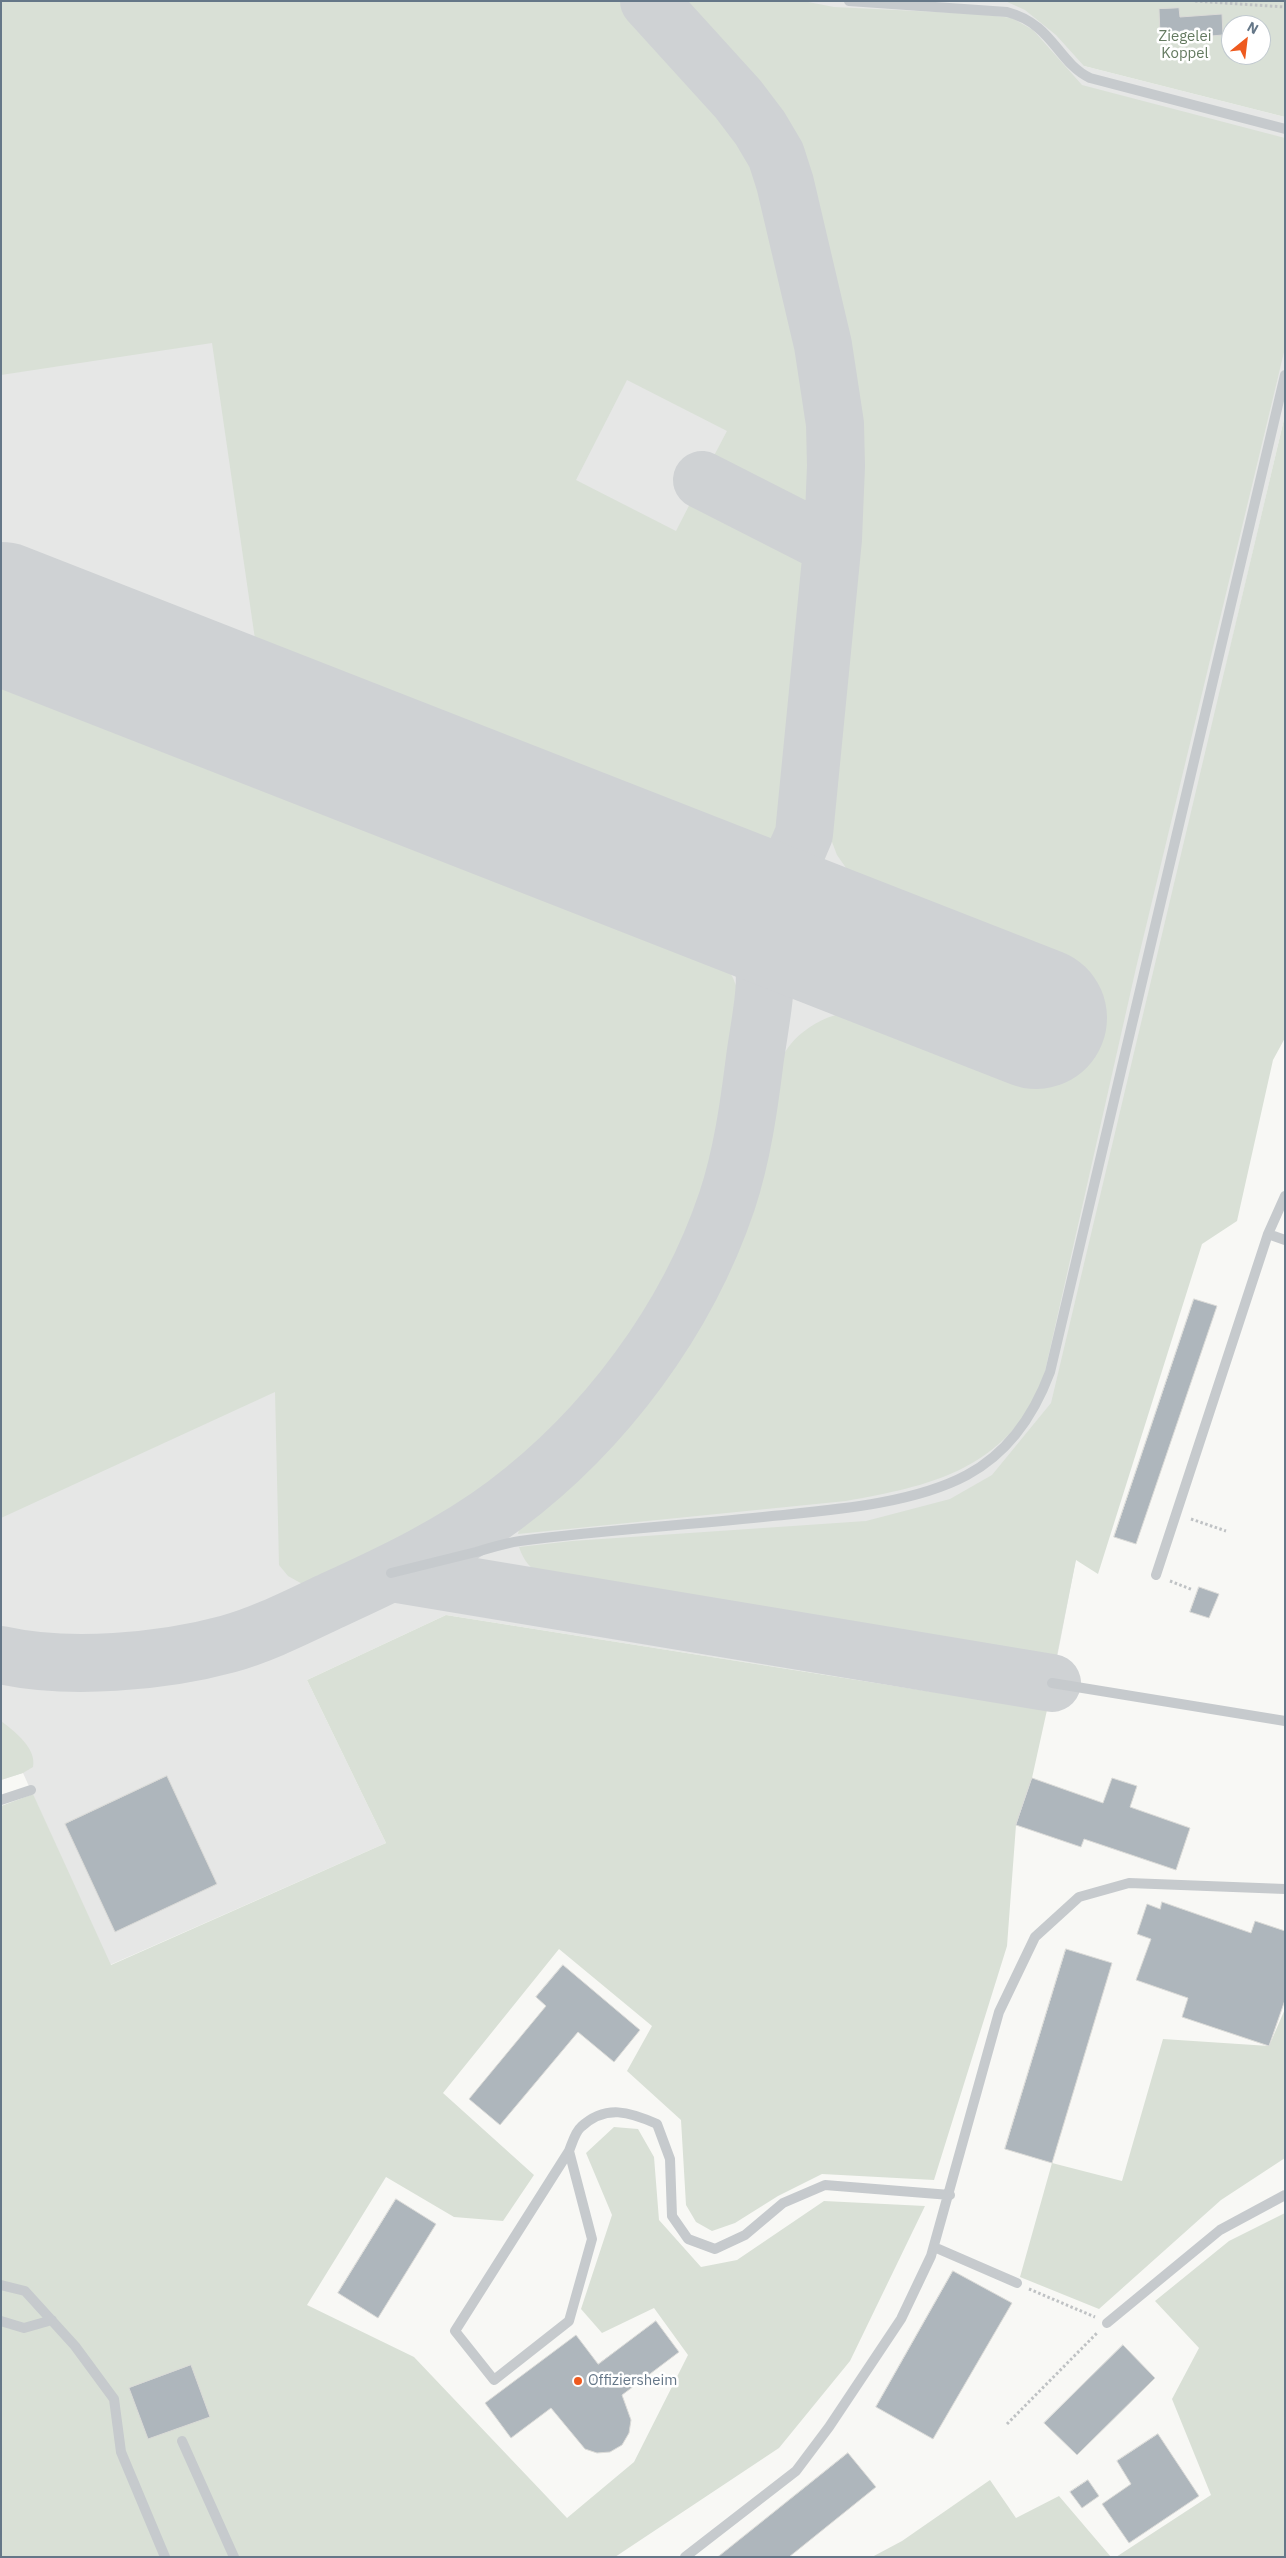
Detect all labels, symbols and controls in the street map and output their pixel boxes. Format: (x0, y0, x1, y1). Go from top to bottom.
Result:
north arrow (1221, 15, 1271, 65)
text: N (1244, 17, 1262, 38)
park label: Ziegelei Koppel (1159, 28, 1211, 63)
place label: Offiziersheim (588, 2372, 677, 2390)
marker: Offiziersheim (572, 2375, 584, 2387)

